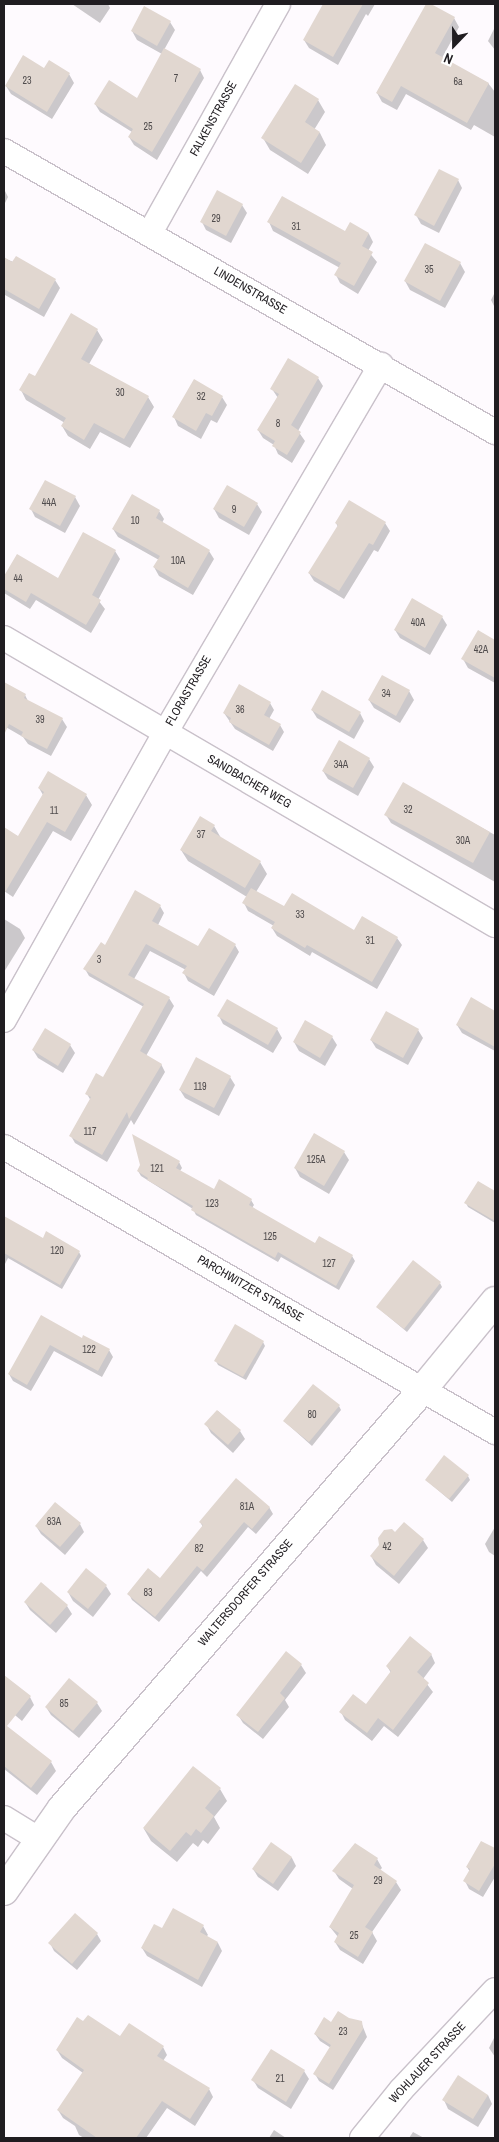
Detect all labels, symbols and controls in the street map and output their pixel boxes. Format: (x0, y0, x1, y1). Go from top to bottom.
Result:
north arrow (429, 20, 479, 70)
text: N (441, 49, 456, 69)
house number: 7 (174, 73, 178, 85)
house number: 23 (22, 75, 32, 87)
house number: 6a (453, 76, 463, 88)
street label: FALKENSTRASSE (187, 79, 241, 159)
house number: 25 (143, 121, 153, 133)
house number: 29 (211, 213, 221, 225)
house number: 31 (291, 221, 301, 233)
street label: LINDENSTRASSE (211, 264, 289, 318)
house number: 35 (424, 264, 434, 276)
house number: 30 (115, 387, 125, 399)
house number: 32 (196, 391, 206, 403)
house number: 8 (276, 418, 280, 430)
house number: 44A (42, 497, 56, 509)
house number: 9 (232, 504, 236, 516)
house number: 10 (130, 515, 140, 527)
house number: 10A (171, 555, 185, 567)
house number: 44 (13, 573, 23, 585)
house number: 40A (411, 617, 425, 629)
house number: 42A (474, 644, 488, 656)
street label: FLORASTRASSE (163, 653, 215, 729)
house number: 34 (381, 688, 391, 700)
house number: 36 (235, 704, 245, 716)
house number: 39 (35, 714, 45, 726)
street label: SANDBACHER WEG (204, 752, 294, 812)
house number: 34A (334, 759, 348, 771)
house number: 32 (403, 804, 413, 816)
house number: 11 (50, 805, 58, 817)
house number: 37 (196, 829, 206, 841)
house number: 30A (456, 835, 470, 847)
house number: 33 (295, 909, 305, 921)
house number: 31 (365, 935, 375, 947)
house number: 3 (97, 954, 101, 966)
house number: 119 (193, 1081, 207, 1093)
house number: 117 (83, 1126, 97, 1138)
house number: 125A (306, 1154, 326, 1166)
house number: 121 (150, 1163, 164, 1175)
house number: 123 (205, 1198, 219, 1210)
house number: 125 (263, 1231, 277, 1243)
house number: 120 (50, 1245, 64, 1257)
street label: PARCHWITZER STRASSE (194, 1253, 306, 1325)
house number: 127 (322, 1258, 336, 1270)
house number: 122 (82, 1344, 96, 1356)
house number: 80 (307, 1409, 317, 1421)
house number: 81A (240, 1501, 254, 1513)
house number: 83A (47, 1516, 61, 1528)
street label: WALTERSDORFER STRASSE (196, 1537, 296, 1649)
house number: 42 (382, 1541, 392, 1553)
house number: 82 (194, 1543, 204, 1555)
house number: 83 (143, 1587, 153, 1599)
house number: 85 (59, 1698, 69, 1710)
house number: 29 (373, 1875, 383, 1887)
house number: 25 (349, 1930, 359, 1942)
street label: WOHLAUER STRASSE (387, 2020, 469, 2106)
house number: 23 (338, 2026, 348, 2038)
house number: 21 (275, 2073, 285, 2085)

